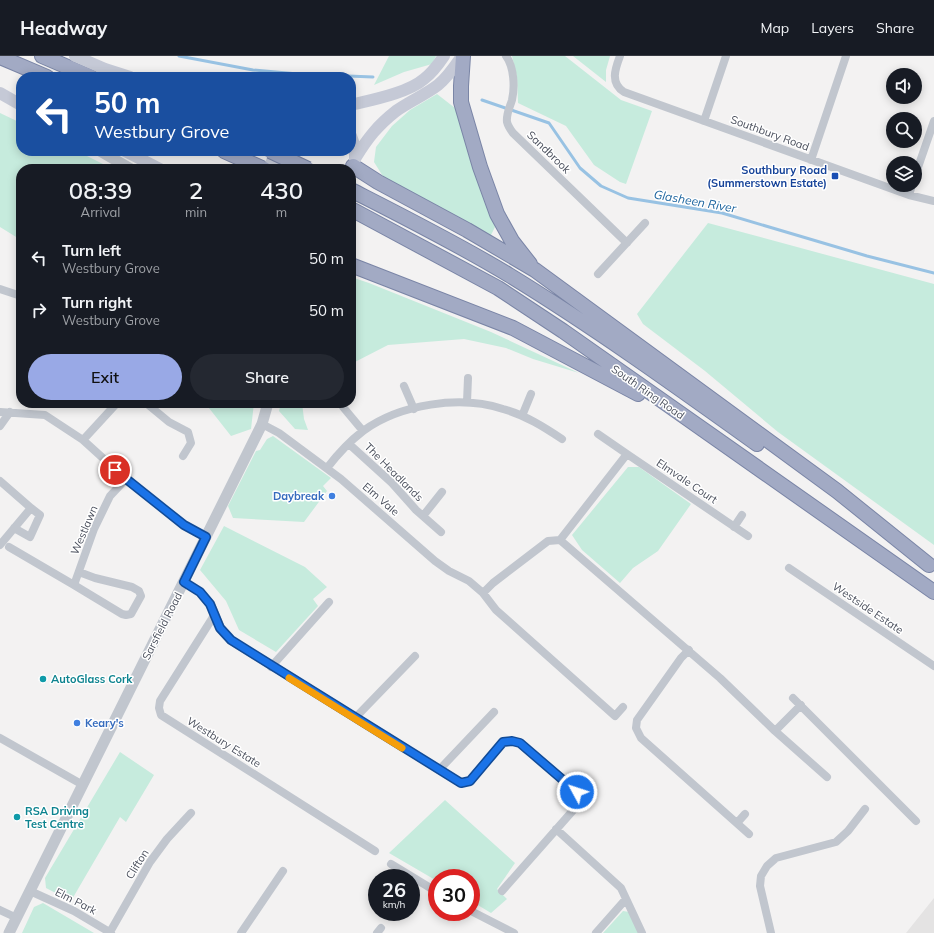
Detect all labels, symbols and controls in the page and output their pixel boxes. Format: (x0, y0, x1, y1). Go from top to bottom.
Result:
text: Headway (20, 16, 107, 40)
text: Map (760, 19, 789, 37)
text: Layers (811, 19, 854, 37)
text: Share (876, 19, 914, 37)
map controls (886, 68, 922, 192)
button: sound (886, 68, 922, 104)
text: 50 m (94, 85, 160, 120)
icon: left (28, 88, 80, 140)
street label: Southbury Road (729, 112, 811, 154)
button: search (886, 112, 922, 148)
text: Westbury Grove (94, 120, 229, 143)
street label: Sandbrook (524, 128, 574, 176)
button: layers (886, 156, 922, 192)
place label: Southbury Road (Summerstown Estate) (707, 163, 827, 190)
marker: Southbury Road (Summerstown Estate) (830, 171, 840, 181)
text: 08:39 (69, 175, 132, 205)
text: 2 (189, 175, 203, 205)
text: 430 (260, 175, 303, 205)
water label: Glasheen River (653, 186, 738, 216)
text: Arrival (81, 204, 120, 220)
text: min (185, 204, 207, 220)
text: m (276, 204, 287, 220)
text: Turn left (62, 241, 121, 260)
icon: left (28, 247, 50, 269)
text: 50 m (309, 249, 344, 268)
text: Westbury Grove (62, 260, 160, 276)
text: Turn right (62, 293, 132, 312)
icon: right (28, 299, 50, 321)
text: 50 m (309, 301, 344, 320)
text: Westbury Grove (62, 312, 160, 328)
button: Exit (28, 354, 182, 400)
button: Share (190, 354, 344, 400)
street label: South Ring Road (609, 362, 687, 422)
street label: The Headlands (362, 440, 426, 504)
pin (98, 453, 132, 487)
street label: Elmvale Court (654, 456, 720, 507)
icon: arrive (104, 459, 126, 481)
street label: Elm Vale (360, 479, 402, 519)
place label: Daybreak (273, 489, 325, 503)
marker: Daybreak (327, 491, 337, 501)
street label: Westlawn (67, 503, 101, 557)
street label: Westside Estate (830, 579, 906, 637)
street label: Sarsfield Road (139, 590, 185, 662)
place label: AutoGlass Cork (51, 672, 133, 686)
marker: AutoGlass Cork (38, 674, 48, 684)
street label: Westbury Estate (184, 714, 264, 770)
place label: Keary's (85, 716, 124, 730)
marker: Keary's (72, 718, 82, 728)
position arrow (556, 771, 598, 813)
place label: RSA Driving Test Centre (25, 804, 89, 831)
marker: RSA Driving Test Centre (12, 812, 22, 822)
street label: Clifton (122, 846, 152, 882)
speed limit sign: 30 (428, 869, 480, 921)
text: 26 (382, 877, 406, 902)
street label: Elm Park (53, 885, 99, 918)
text: km/h (383, 898, 405, 911)

